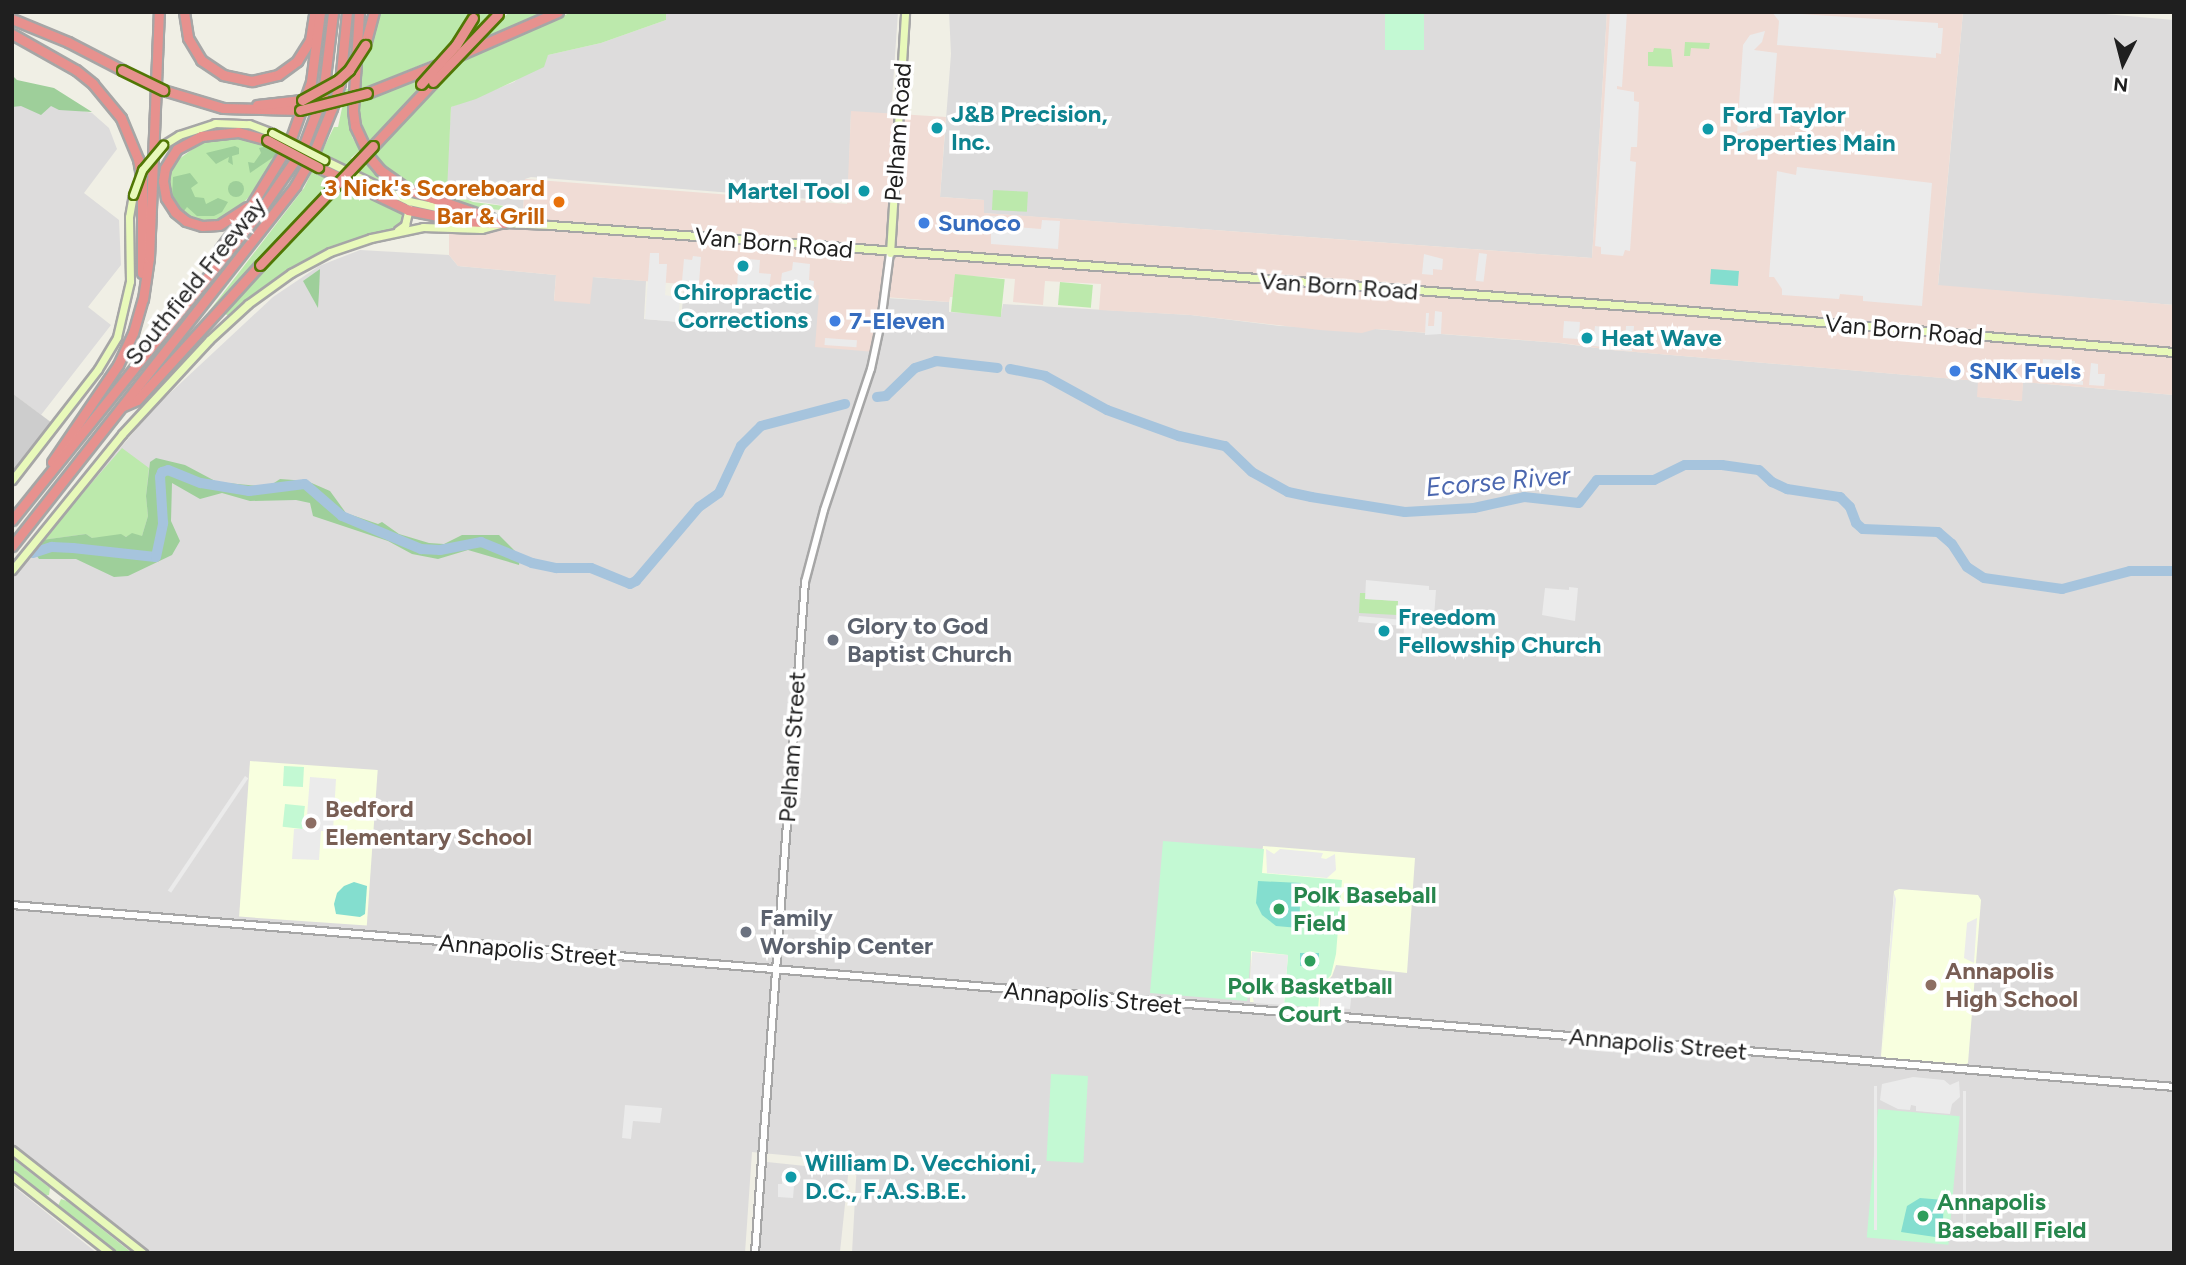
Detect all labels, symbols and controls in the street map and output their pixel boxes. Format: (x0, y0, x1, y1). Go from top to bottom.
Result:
north arrow (2088, 28, 2158, 98)
street label: Pelham Road (879, 62, 917, 202)
text: N (2112, 72, 2129, 97)
place label: J&B Precision, Inc. (951, 100, 1108, 156)
place label: Ford Taylor Properties Main (1722, 101, 1896, 157)
marker: J&B Precision, Inc. (929, 120, 945, 136)
marker: Ford Taylor Properties Main (1700, 121, 1716, 137)
place label: 3 Nick's Scoreboard Bar & Grill (324, 174, 545, 230)
place label: Martel Tool (727, 177, 850, 205)
marker: Martel Tool (856, 183, 872, 199)
street label: Southfield Freeway (119, 191, 271, 371)
marker: 3 Nick's Scoreboard Bar & Grill (551, 194, 567, 210)
place label: Sunoco (938, 209, 1021, 237)
marker: Sunoco (916, 215, 932, 231)
street label: Van Born Road (694, 222, 854, 264)
marker: Chiropractic Corrections (735, 258, 751, 274)
street label: Van Born Road (1259, 266, 1419, 306)
place label: Chiropractic Corrections (674, 278, 812, 334)
place label: 7-Eleven (849, 307, 945, 335)
street label: Van Born Road (1824, 309, 1984, 351)
marker: 7-Eleven (827, 313, 843, 329)
place label: Heat Wave (1601, 324, 1722, 352)
marker: Heat Wave (1579, 330, 1595, 346)
place label: SNK Fuels (1969, 357, 2081, 385)
marker: SNK Fuels (1947, 363, 1963, 379)
water label: Ecorse River (1424, 460, 1572, 504)
place label: Freedom Fellowship Church (1398, 603, 1602, 659)
place label: Glory to God Baptist Church (847, 612, 1012, 668)
marker: Freedom Fellowship Church (1376, 623, 1392, 639)
marker: Glory to God Baptist Church (825, 632, 841, 648)
street label: Pelham Street (772, 671, 812, 823)
place label: Bedford Elementary School (325, 795, 532, 851)
marker: Bedford Elementary School (303, 815, 319, 831)
place label: Polk Baseball Field (1293, 881, 1437, 937)
marker: Polk Baseball Field (1271, 901, 1287, 917)
place label: Family Worship Center (760, 904, 933, 960)
marker: Family Worship Center (738, 924, 754, 940)
street label: Annapolis Street (438, 928, 618, 972)
marker: Polk Basketball Court (1302, 953, 1318, 969)
place label: Annapolis High School (1945, 957, 2078, 1013)
place label: Polk Basketball Court (1227, 972, 1393, 1028)
street label: Annapolis Street (1003, 976, 1183, 1020)
marker: Annapolis High School (1923, 977, 1939, 993)
street label: Annapolis Street (1568, 1022, 1748, 1066)
place label: William D. Vecchioni, D.C., F.A.S.B.E. (805, 1149, 1037, 1205)
marker: William D. Vecchioni, D.C., F.A.S.B.E. (783, 1169, 799, 1185)
place label: Annapolis Baseball Field (1937, 1188, 2087, 1244)
marker: Annapolis Baseball Field (1915, 1208, 1931, 1224)

